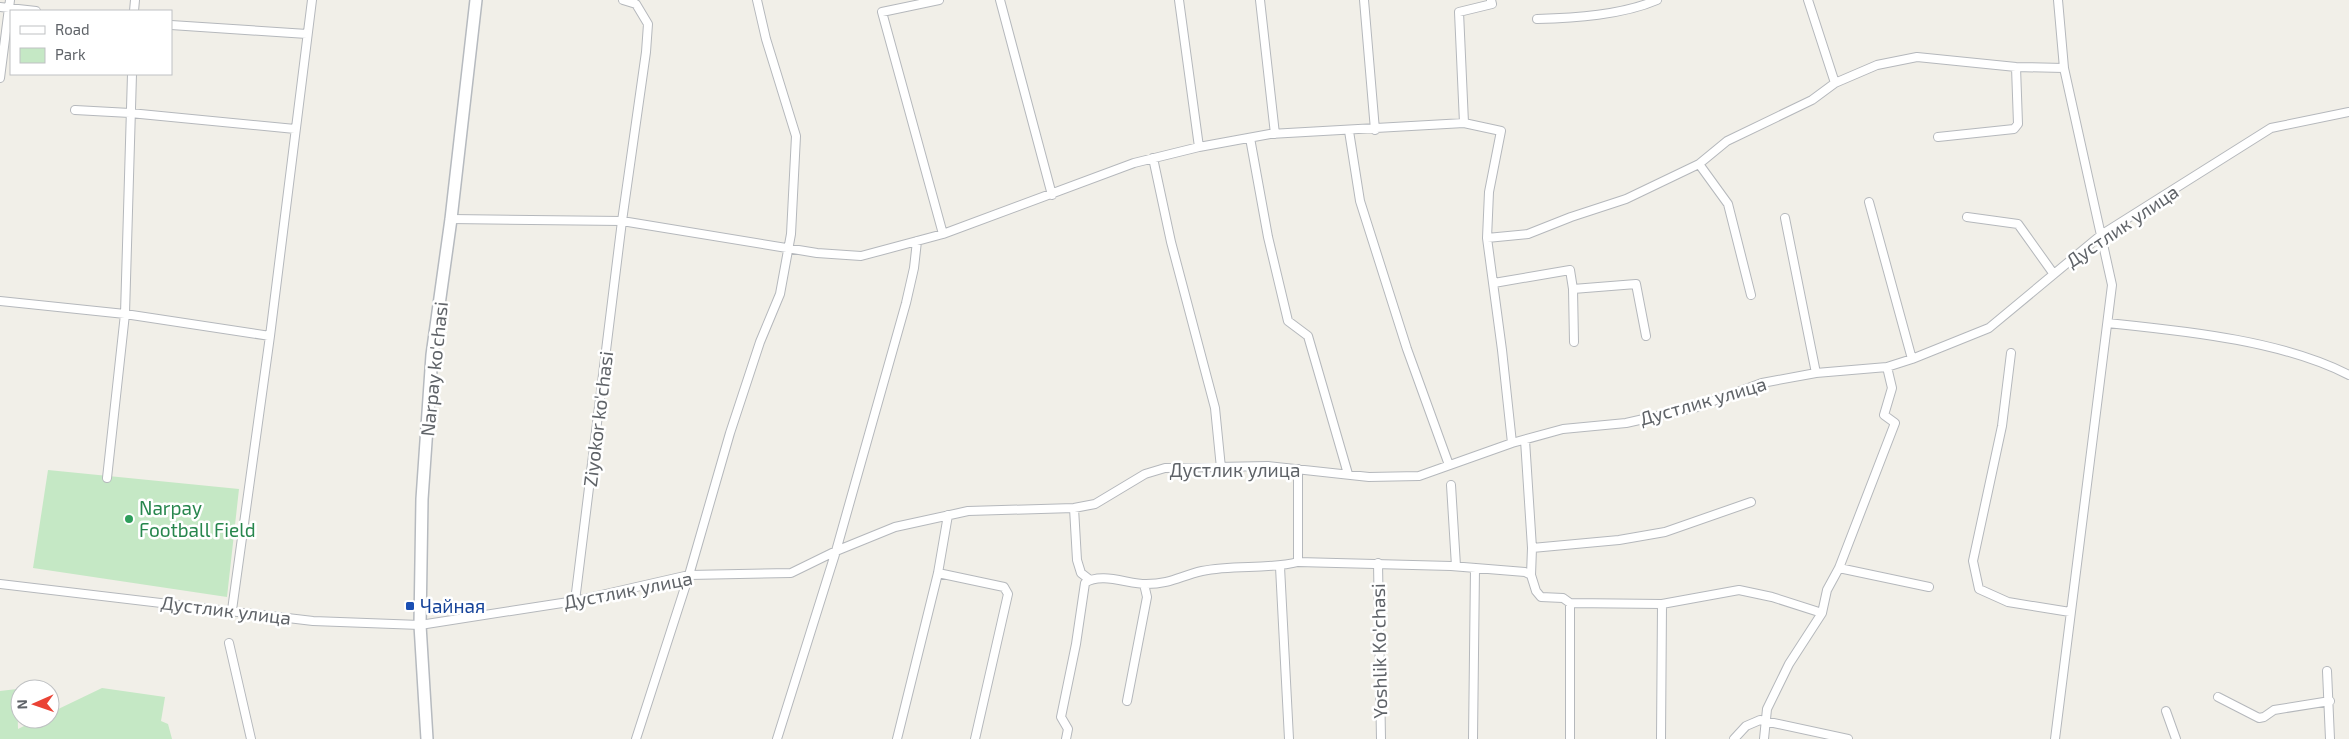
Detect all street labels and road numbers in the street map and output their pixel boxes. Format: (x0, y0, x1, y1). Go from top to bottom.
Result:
street label: Дустлик улица (2061, 179, 2183, 273)
street label: Narpay ko'chasi (415, 300, 452, 437)
street label: Ziyokor ko'chasi (578, 350, 617, 488)
street label: Дустлик улица (1637, 371, 1769, 431)
street label: Дустлик улица (1170, 458, 1300, 482)
street label: Дустлик улица (561, 566, 695, 614)
street label: Yoshlik Ko'chasi (1366, 583, 1391, 719)
street label: Дустлик улица (160, 590, 292, 630)

